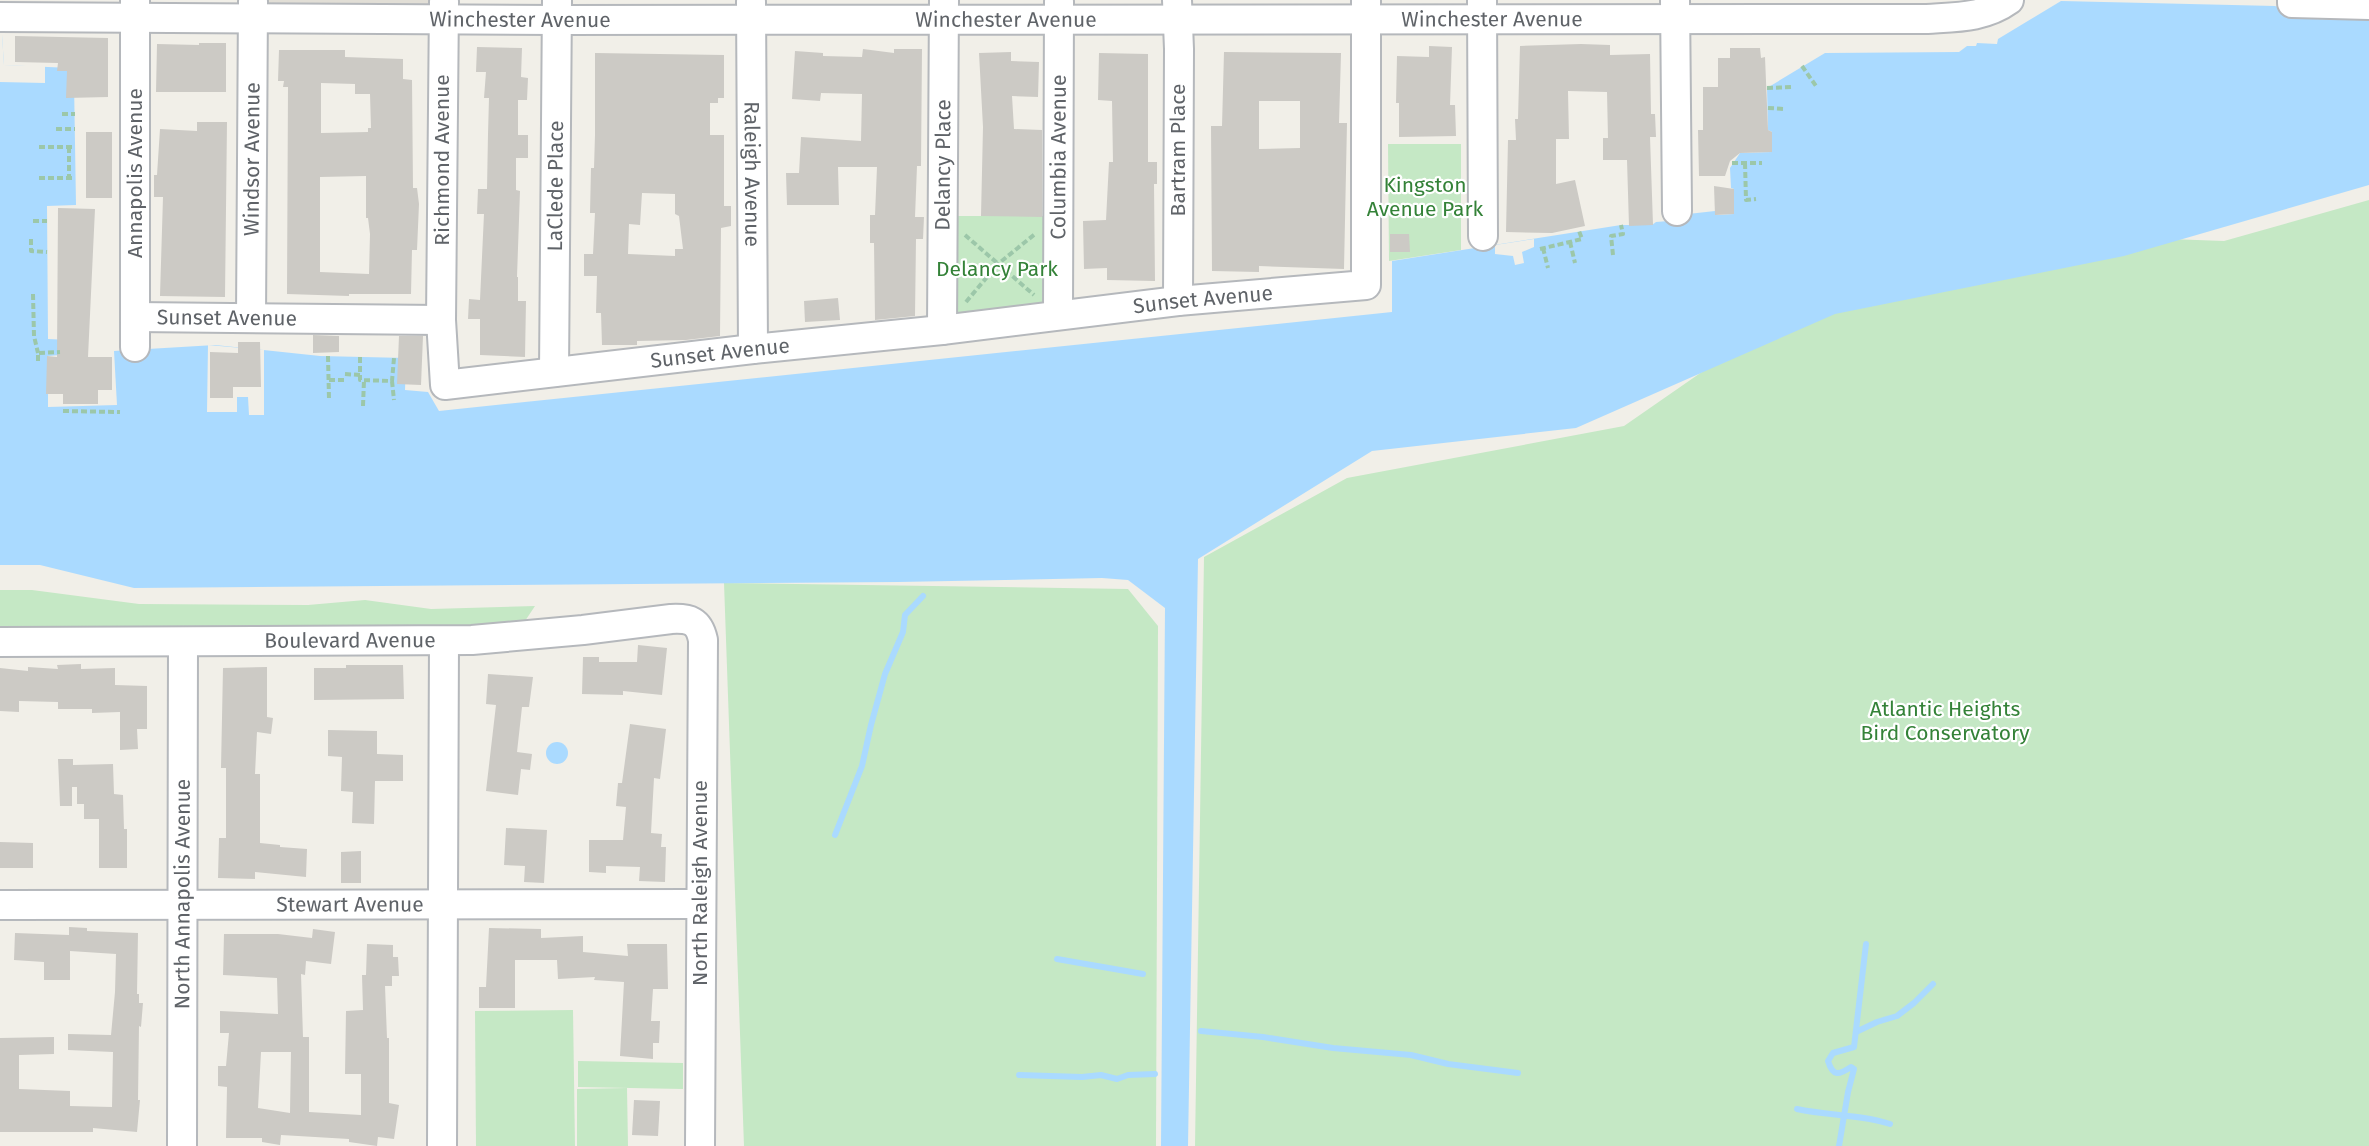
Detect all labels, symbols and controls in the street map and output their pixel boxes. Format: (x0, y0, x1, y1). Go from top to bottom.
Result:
street label: Winchester Avenue (429, 6, 611, 33)
street label: Winchester Avenue (1401, 6, 1583, 32)
street label: Winchester Avenue (915, 7, 1097, 33)
street label: Richmond Avenue (429, 74, 455, 246)
street label: Columbia Avenue (1045, 74, 1072, 240)
street label: Windsor Avenue (239, 82, 265, 236)
street label: Bartram Place (1165, 84, 1191, 216)
street label: Annapolis Avenue (122, 88, 148, 258)
street label: Delancy Place (930, 99, 956, 231)
street label: Raleigh Avenue (739, 101, 765, 247)
street label: LaClede Place (542, 120, 569, 252)
park label: Kingston Avenue Park (1367, 172, 1484, 222)
park label: Delancy Park (936, 256, 1058, 282)
street label: Sunset Avenue (1132, 280, 1274, 319)
street label: Sunset Avenue (157, 304, 297, 332)
street label: Sunset Avenue (649, 332, 791, 374)
street label: Boulevard Avenue (264, 627, 436, 654)
park label: Atlantic Heights Bird Conservatory (1861, 696, 2030, 746)
street label: North Annapolis Avenue (169, 779, 196, 1009)
street label: North Raleigh Avenue (687, 780, 713, 986)
street label: Stewart Avenue (276, 891, 424, 918)

